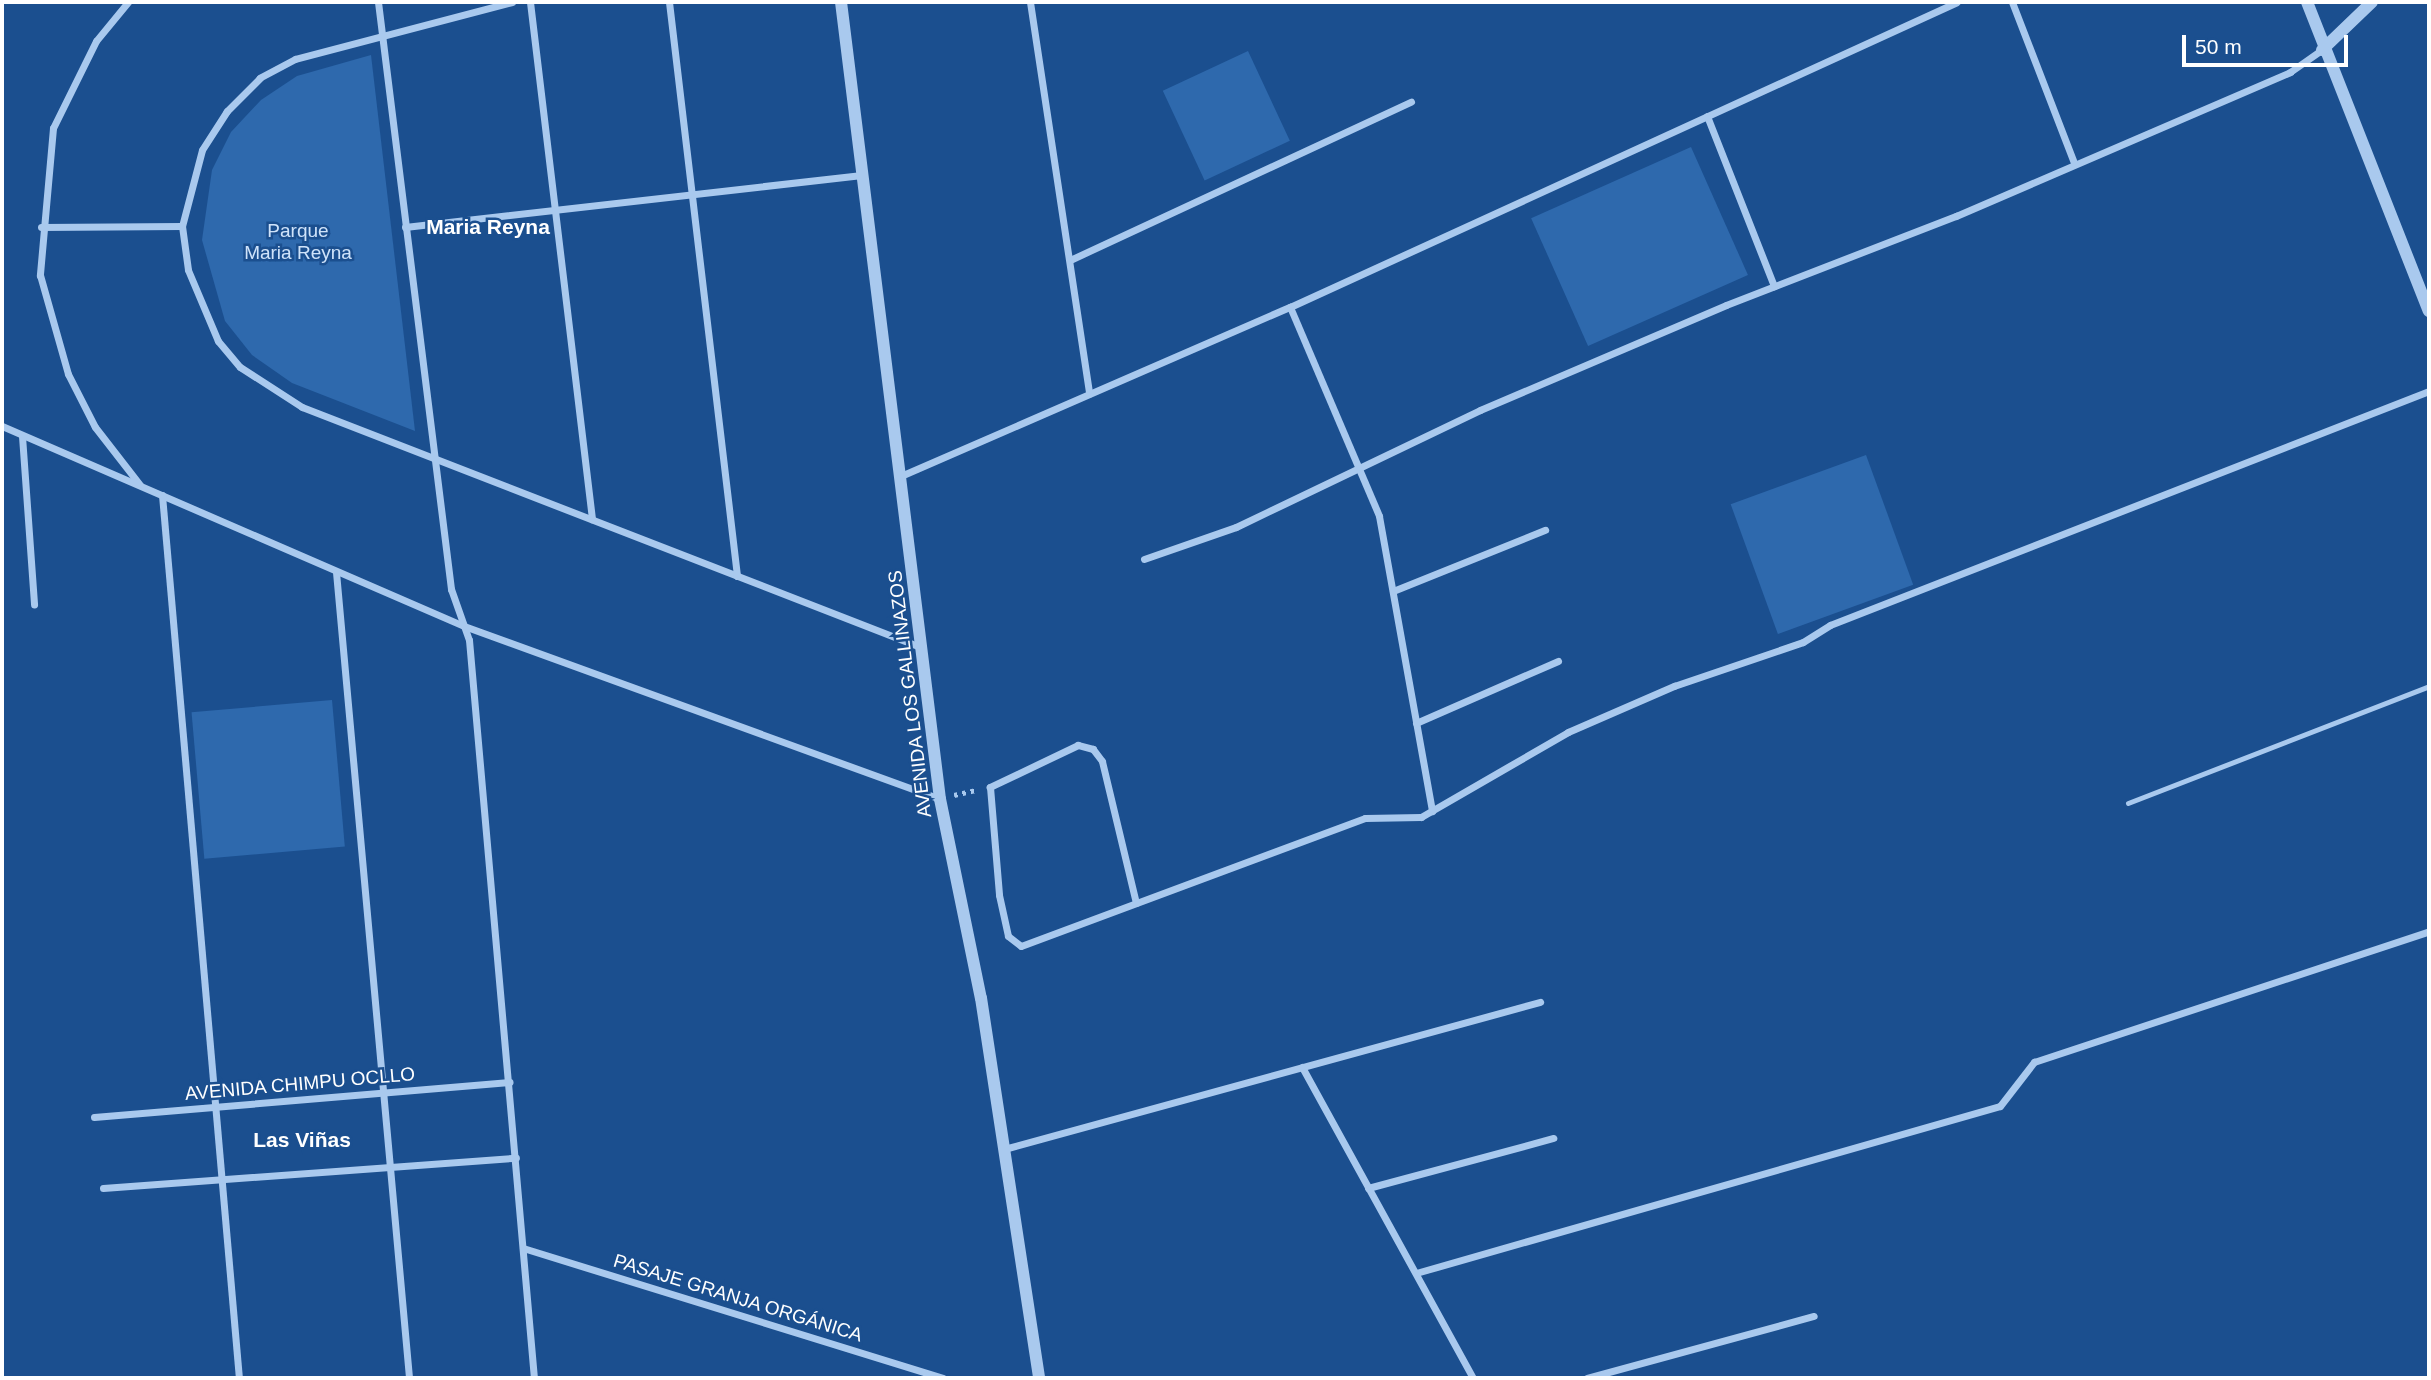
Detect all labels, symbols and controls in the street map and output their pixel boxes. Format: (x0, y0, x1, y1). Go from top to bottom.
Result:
scale bar (2186, 21, 2352, 65)
text: 50 m (2195, 35, 2242, 58)
district label: Maria Reyna (426, 214, 550, 240)
park label: Parque Maria Reyna (244, 220, 352, 264)
street label: AVENIDA LOS GALLINAZOS (883, 569, 937, 819)
street label: AVENIDA CHIMPU OCLLO (183, 1063, 417, 1105)
district label: Las Viñas (253, 1127, 351, 1153)
street label: PASAJE GRANJA ORGÁNICA (610, 1249, 866, 1347)

